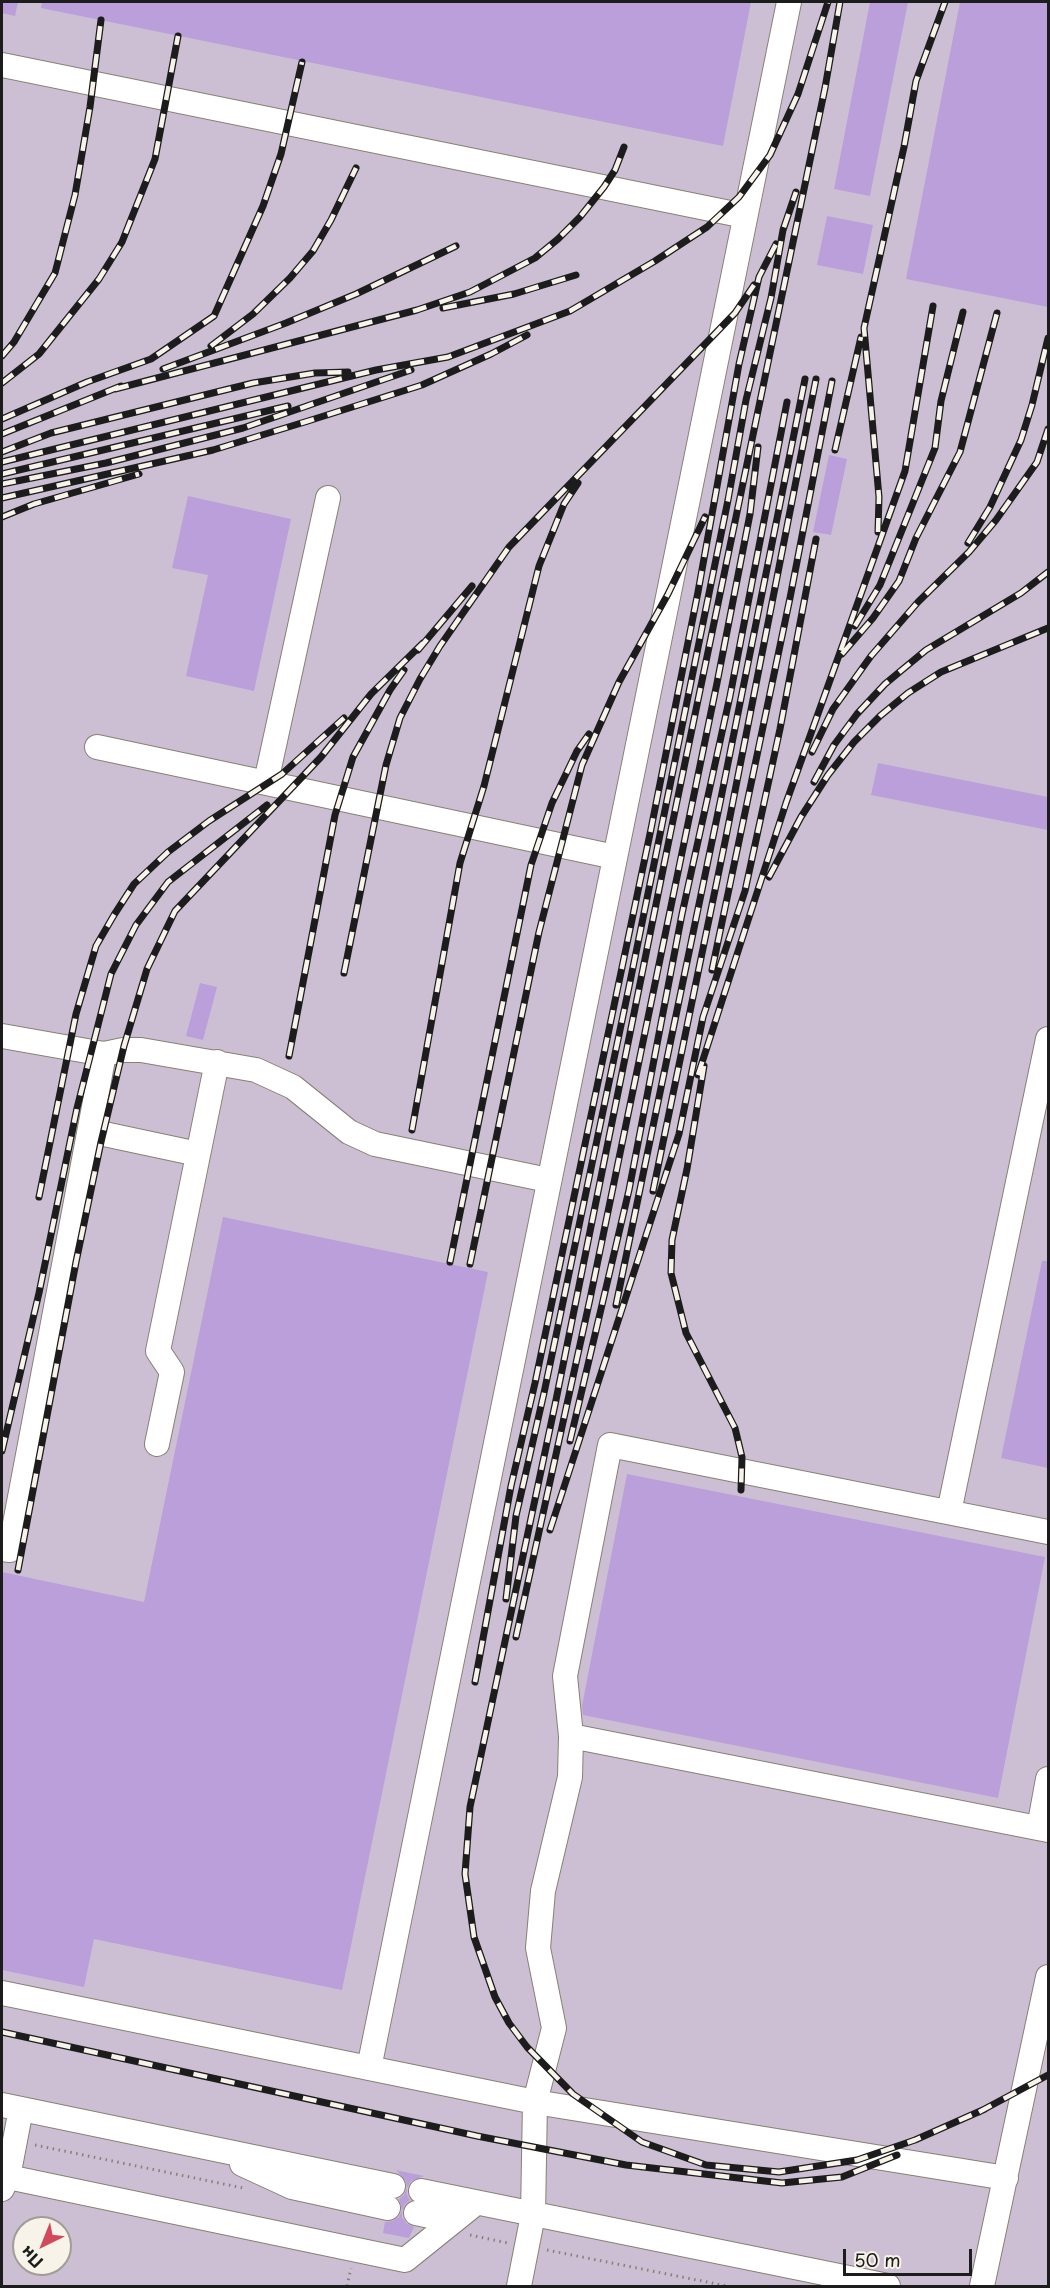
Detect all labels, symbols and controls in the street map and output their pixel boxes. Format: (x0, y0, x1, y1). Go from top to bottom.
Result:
north arrow (12, 2216, 72, 2276)
scale bar (846, 2237, 975, 2275)
text: Пн (14, 2241, 48, 2274)
text: 50 m (854, 2246, 901, 2273)

